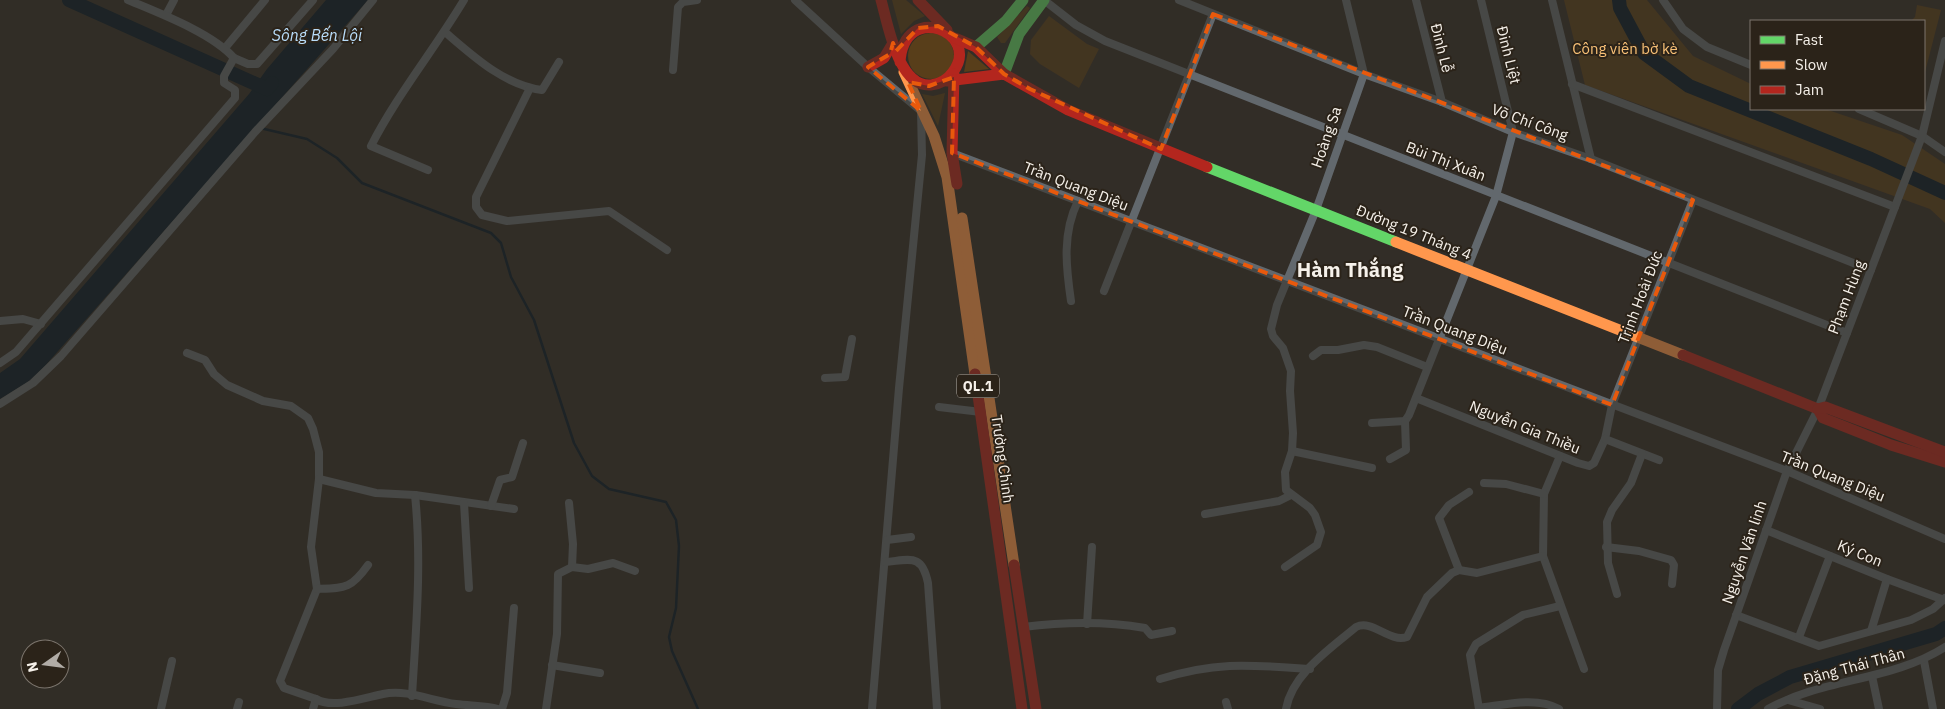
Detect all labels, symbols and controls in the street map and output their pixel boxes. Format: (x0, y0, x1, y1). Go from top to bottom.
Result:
legend (1750, 20, 1925, 110)
street label: Đinh Lễ (1427, 21, 1457, 75)
street label: Đinh Liệt (1493, 24, 1525, 86)
water label: Sông Bến Lội (272, 25, 363, 45)
text: Fast (1795, 30, 1823, 49)
park label: Công viên bờ kè (1572, 39, 1678, 58)
text: Slow (1795, 55, 1828, 74)
text: Jam (1795, 80, 1824, 99)
street label: Võ Chí Công (1489, 99, 1571, 145)
street label: Hoàng Sa (1307, 104, 1345, 170)
street label: Bùi Thị Xuân (1403, 137, 1489, 185)
street label: Trần Quang Diệu (1021, 157, 1131, 215)
street label: Đường 19 Tháng 4 (1354, 200, 1474, 264)
street label: Trịnh Hoài Đức (1614, 247, 1667, 346)
district label: Hàm Thắng (1297, 256, 1404, 283)
street label: Phạm Hùng (1823, 257, 1869, 337)
street label: Trần Quang Diệu (1400, 301, 1510, 359)
road number: QL.1 (957, 374, 999, 398)
street label: Nguyễn Gia Thiều (1467, 396, 1583, 458)
street label: Trường Chinh (987, 414, 1019, 504)
street label: Trần Quang Diệu (1778, 446, 1888, 506)
street label: Nguyễn Văn linh (1717, 498, 1771, 606)
street label: Ký Con (1835, 535, 1885, 571)
north arrow (20, 639, 70, 689)
street label: Đặng Thái Thân (1801, 643, 1907, 689)
text: N (22, 660, 42, 674)

